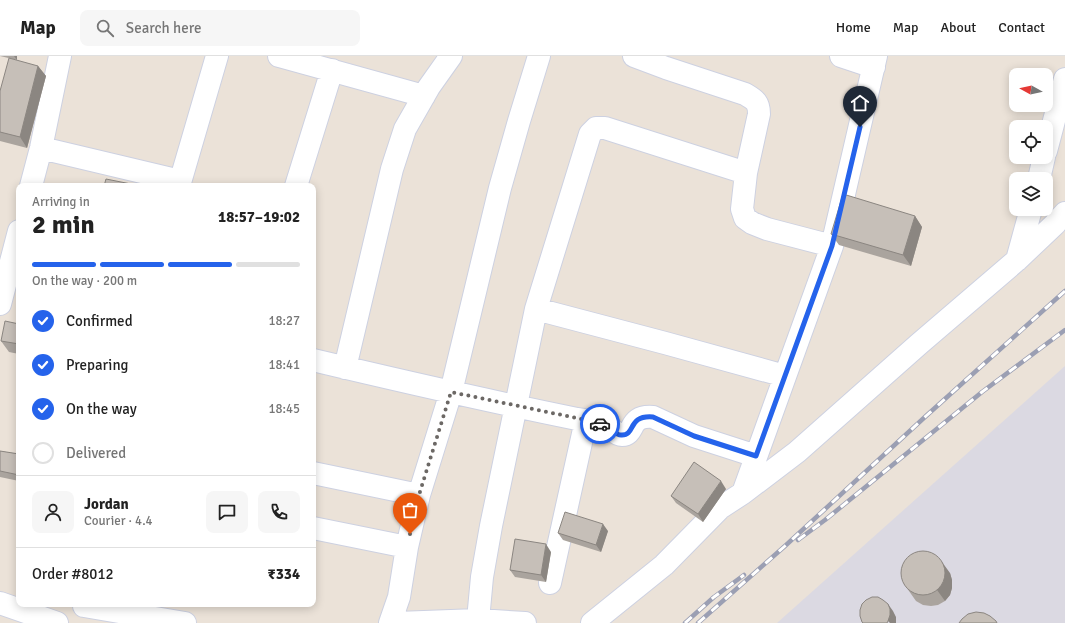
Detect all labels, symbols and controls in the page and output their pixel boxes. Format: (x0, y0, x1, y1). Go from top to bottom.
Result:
search box (80, 10, 360, 46)
text: Map (20, 16, 56, 40)
icon: search (94, 17, 116, 39)
text: Search here (126, 19, 201, 37)
text: Home (836, 19, 871, 36)
text: Map (893, 19, 918, 36)
text: About (940, 19, 976, 36)
text: Contact (998, 19, 1045, 36)
north arrow (1009, 68, 1053, 112)
map controls (1009, 68, 1053, 216)
pin (843, 86, 877, 127)
icon: home (849, 92, 871, 114)
button: locate (1009, 120, 1053, 164)
button: layers (1009, 172, 1053, 216)
text: Arriving in (32, 194, 90, 210)
text: 18:57–19:02 (218, 208, 300, 226)
text: 2 min (32, 209, 95, 241)
text: On the way · 200 m (32, 273, 137, 289)
icon: check (32, 310, 54, 332)
text: Confirmed (66, 312, 133, 330)
text: 18:27 (268, 313, 300, 329)
icon: check (32, 354, 54, 376)
text: Preparing (66, 356, 129, 374)
text: 18:41 (268, 357, 300, 373)
icon: check (32, 398, 54, 420)
text: On the way (66, 400, 137, 418)
text: 18:45 (268, 401, 300, 417)
courier (580, 404, 620, 444)
icon: car (589, 413, 611, 435)
text: Delivered (66, 444, 126, 462)
button: person (32, 491, 74, 533)
button: chat (206, 491, 248, 533)
button: phone (258, 491, 300, 533)
pin (393, 493, 427, 534)
text: Jordan (84, 495, 129, 513)
icon: bag (399, 499, 421, 521)
text: Courier · 4.4 (84, 513, 153, 529)
text: Order #8012 (32, 565, 114, 583)
text: ₹334 (268, 565, 300, 583)

